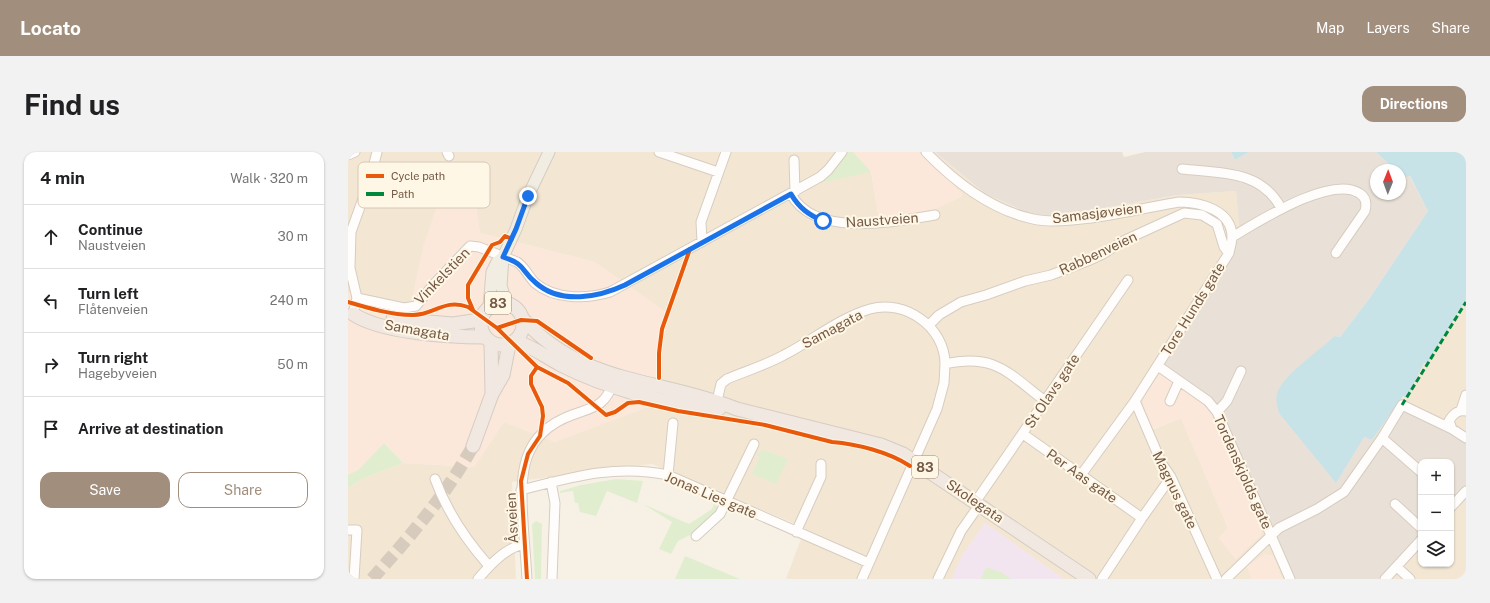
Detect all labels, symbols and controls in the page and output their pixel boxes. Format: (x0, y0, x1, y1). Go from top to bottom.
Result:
text: Locato (20, 17, 81, 39)
text: Map (1316, 20, 1344, 36)
text: Layers (1366, 20, 1410, 36)
text: Share (1432, 20, 1470, 36)
button: Directions (1362, 86, 1466, 122)
text: Find us (24, 88, 120, 121)
legend (358, 162, 490, 208)
north arrow (1370, 164, 1406, 200)
text: 4 min (40, 168, 85, 188)
text: Cycle path (391, 170, 445, 182)
text: Walk · 320 m (230, 171, 308, 186)
route end (519, 187, 537, 205)
text: Path (391, 188, 414, 200)
street label: Samasjøveien (1051, 200, 1143, 226)
street label: Naustveien (845, 209, 919, 231)
route start (814, 212, 832, 230)
text: Continue (78, 221, 143, 238)
icon: ahead (40, 226, 62, 248)
street label: Rabbenveien (1057, 228, 1139, 278)
text: 30 m (278, 229, 308, 244)
text: Naustveien (78, 238, 146, 253)
street label: Vinkelstien (411, 244, 473, 308)
street label: Tore Hunds gate (1158, 259, 1228, 359)
text: Turn left (78, 285, 139, 302)
icon: left (40, 290, 62, 312)
road number: 83 (485, 292, 511, 314)
text: 240 m (270, 293, 308, 308)
text: Flåtenveien (78, 302, 148, 317)
street label: Samagata (799, 306, 865, 352)
street label: Samagata (383, 316, 451, 344)
text: Turn right (78, 349, 148, 366)
street label: St Olavs gate (1021, 351, 1083, 431)
icon: right (40, 354, 62, 376)
text: 50 m (277, 357, 308, 372)
text: Hagebyveien (78, 366, 157, 381)
street label: Tordenskjolds gate (1211, 412, 1275, 532)
icon: arrive (40, 418, 62, 440)
text: Arrive at destination (78, 420, 223, 437)
street label: Per Aas gate (1044, 446, 1121, 506)
street label: Magnus gate (1149, 448, 1201, 532)
road number: 83 (912, 456, 938, 478)
map controls (1418, 459, 1454, 567)
button: + (1418, 459, 1454, 495)
street label: Jonas Lies gate (663, 468, 760, 522)
button: Save (40, 472, 170, 508)
button: Share (178, 472, 308, 508)
street label: Skolegata (943, 476, 1007, 526)
street label: Åsveien (501, 492, 521, 544)
button: − (1418, 495, 1454, 531)
button: layers (1418, 531, 1454, 567)

